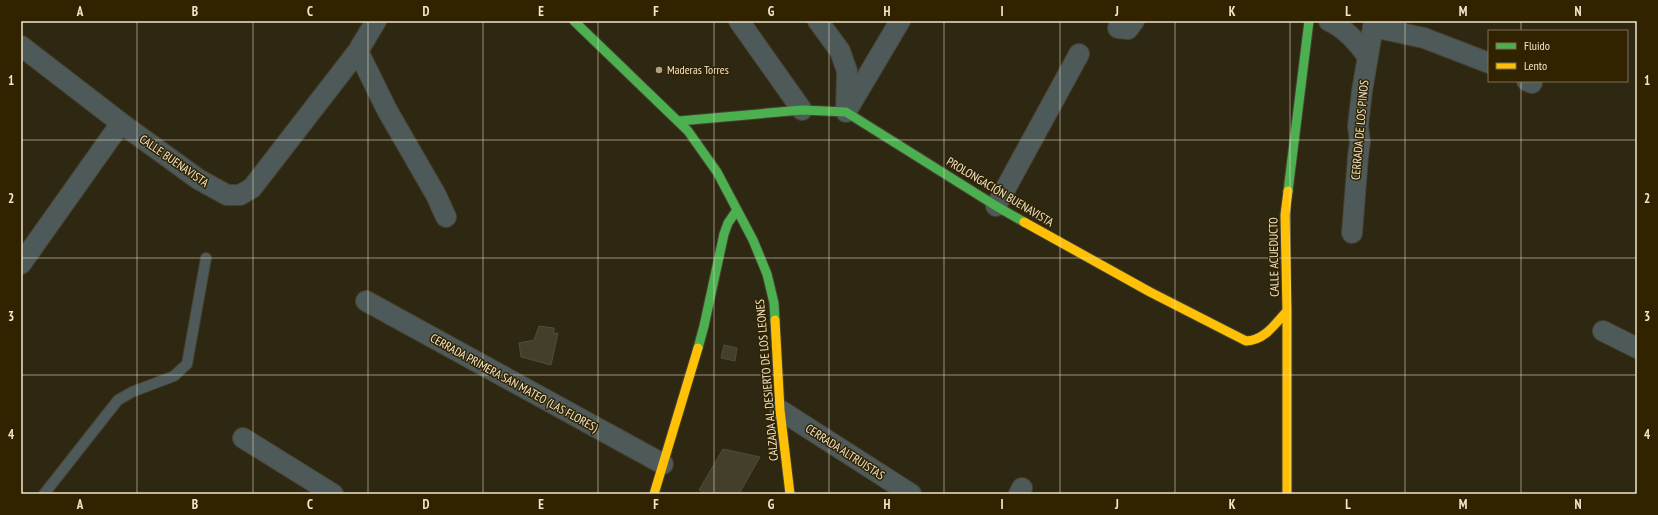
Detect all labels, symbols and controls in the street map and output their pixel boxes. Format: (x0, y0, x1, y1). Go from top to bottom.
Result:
text: A (76, 3, 84, 20)
text: B (192, 3, 198, 20)
text: C (307, 3, 313, 20)
text: D (423, 3, 430, 20)
text: E (538, 3, 544, 20)
text: F (653, 3, 659, 20)
text: G (768, 3, 775, 20)
text: H (884, 3, 891, 20)
text: I (1000, 3, 1004, 20)
text: J (1114, 3, 1119, 20)
text: K (1229, 3, 1236, 20)
text: L (1345, 3, 1351, 20)
text: M (1459, 3, 1468, 20)
text: N (1574, 3, 1582, 20)
legend (1488, 30, 1628, 82)
text: Fluido (1524, 38, 1550, 53)
text: Lento (1524, 58, 1547, 73)
place label: Maderas Torres (667, 62, 729, 77)
marker: Maderas Torres (654, 65, 664, 75)
text: 1 (8, 72, 14, 89)
text: 1 (1644, 72, 1650, 89)
street label: CERRADA DE LOS PINOS (1348, 79, 1371, 181)
street label: CALLE BUENAVISTA (137, 131, 212, 190)
street label: PROLONGACIÓN BUENAVISTA (944, 154, 1057, 230)
text: 2 (8, 190, 14, 207)
text: 2 (1644, 190, 1650, 207)
street label: CALLE ACUEDUCTO (1265, 217, 1282, 297)
street label: CALZADA AL DESIERTO DE LOS LEONES (752, 299, 781, 461)
text: 3 (8, 308, 14, 325)
text: 3 (1644, 308, 1650, 325)
street label: CERRADA PRIMERA SAN MATEO (LAS FLORES) (428, 330, 601, 435)
street label: CERRADA ALTRUISTAS (803, 420, 888, 483)
text: 4 (8, 426, 15, 443)
text: 4 (1644, 426, 1651, 443)
text: A (76, 496, 84, 513)
text: B (192, 496, 198, 513)
text: C (307, 496, 313, 513)
text: D (423, 496, 430, 513)
text: E (538, 496, 544, 513)
text: F (653, 496, 659, 513)
text: G (768, 496, 775, 513)
text: H (884, 496, 891, 513)
text: I (1000, 496, 1004, 513)
text: J (1114, 496, 1119, 513)
text: K (1229, 496, 1236, 513)
text: L (1345, 496, 1351, 513)
text: M (1459, 496, 1468, 513)
text: N (1574, 496, 1582, 513)

